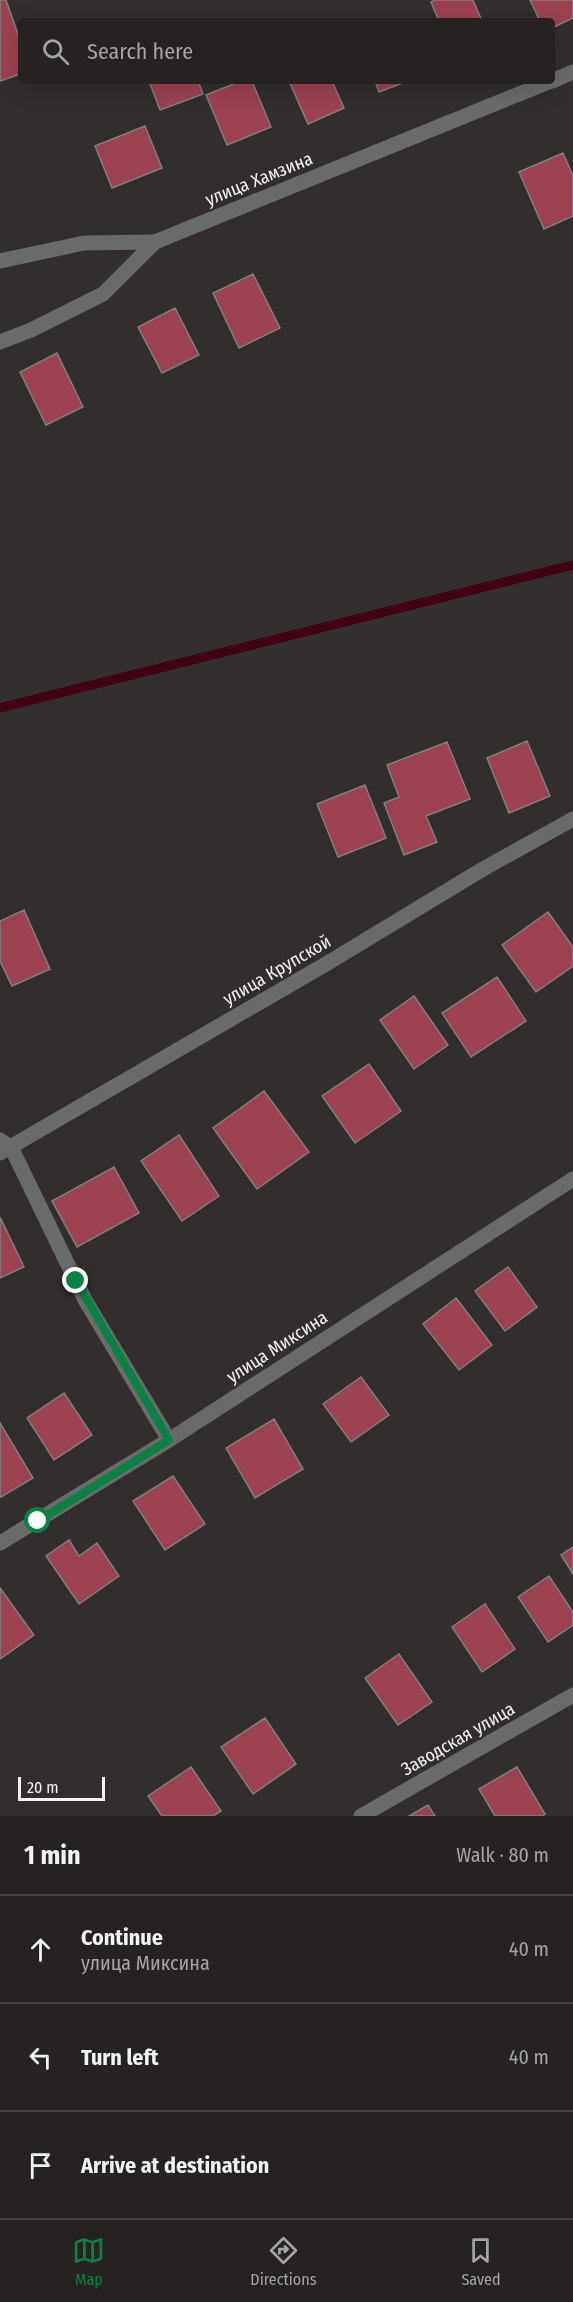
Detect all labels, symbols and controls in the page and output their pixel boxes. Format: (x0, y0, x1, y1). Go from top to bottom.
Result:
search box (18, 18, 555, 84)
icon: search (39, 35, 72, 68)
text: Search here (87, 38, 193, 65)
street label: улица Хамзина (202, 147, 316, 211)
street label: улица Крупской (219, 930, 335, 1010)
route end (62, 1267, 88, 1293)
street label: улица Миксина (222, 1306, 332, 1388)
route start (24, 1507, 50, 1533)
street label: Заводская улица (397, 1697, 519, 1780)
scale bar (18, 1774, 105, 1802)
text: 20 m (27, 1778, 58, 1797)
text: 1 min (24, 1840, 81, 1871)
text: Walk · 80 m (456, 1843, 549, 1867)
text: Continue (81, 1924, 163, 1951)
icon: ahead (24, 1933, 57, 1966)
text: 40 m (509, 1937, 549, 1961)
text: улица Миксина (81, 1951, 210, 1975)
icon: left (24, 2041, 57, 2074)
text: Turn left (81, 2044, 159, 2071)
text: 40 m (509, 2045, 549, 2069)
icon: arrive (24, 2149, 57, 2182)
text: Arrive at destination (81, 2152, 269, 2179)
tab: Map (72, 2234, 105, 2289)
tab: Directions (250, 2234, 317, 2289)
tab: Saved (461, 2234, 501, 2289)

